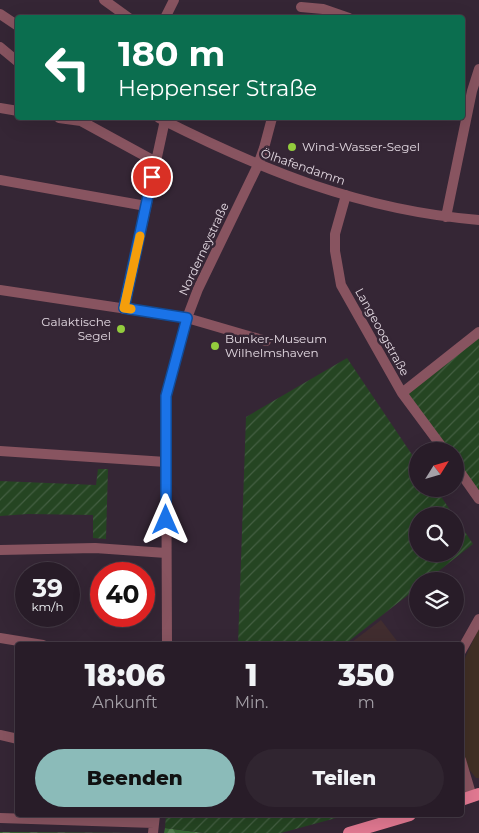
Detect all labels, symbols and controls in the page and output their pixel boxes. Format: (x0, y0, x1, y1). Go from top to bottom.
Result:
text: 180 m (118, 32, 225, 75)
icon: left (35, 35, 100, 100)
text: Heppenser Straße (118, 75, 317, 102)
place label: Wind-Wasser-Segel (302, 139, 420, 154)
marker: Wind-Wasser-Segel (286, 141, 298, 153)
street label: Ölhafendamm (259, 145, 347, 188)
pin (131, 156, 173, 198)
icon: arrive (138, 163, 166, 191)
street label: Norderneystraße (175, 200, 232, 298)
street label: Langeoogstraße (352, 285, 413, 378)
place label: Galaktische Segel (41, 314, 111, 343)
marker: Galaktische Segel (115, 323, 127, 335)
place label: Bunker-Museum Wilhelmshaven (225, 331, 327, 360)
marker: Bunker-Museum Wilhelmshaven (209, 340, 221, 352)
north arrow (409, 442, 464, 498)
map controls (409, 442, 464, 627)
position arrow (139, 493, 191, 545)
button: search (409, 507, 464, 562)
speed limit sign: 40 (90, 562, 155, 627)
button: layers (409, 572, 464, 627)
text: 39 (32, 573, 63, 603)
text: km/h (31, 599, 64, 614)
text: 18:06 (84, 657, 165, 694)
text: 1 (245, 657, 258, 694)
text: 350 (338, 657, 395, 694)
text: Ankunft (92, 693, 157, 712)
text: Min. (235, 693, 268, 712)
text: m (358, 693, 375, 712)
button: Beenden (35, 749, 235, 807)
button: Teilen (245, 749, 444, 807)

